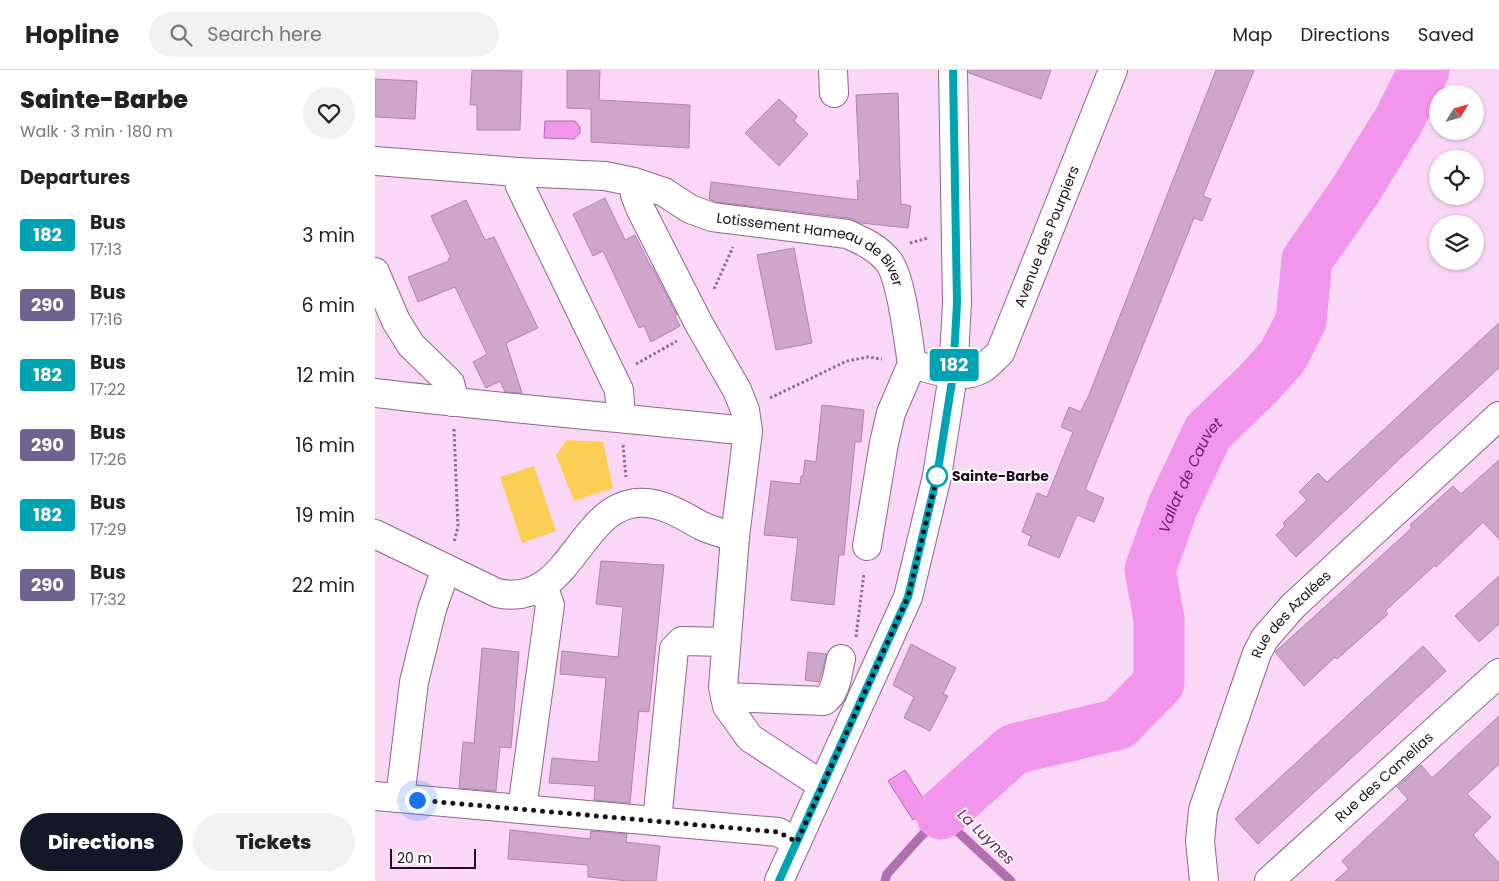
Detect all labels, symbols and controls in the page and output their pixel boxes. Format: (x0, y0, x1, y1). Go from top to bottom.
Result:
search box (149, 12, 499, 57)
text: Hopline (25, 18, 119, 51)
icon: search (167, 21, 195, 49)
text: Search here (207, 21, 322, 48)
text: Map (1233, 22, 1272, 47)
text: Directions (1300, 22, 1390, 47)
text: Saved (1418, 22, 1474, 47)
text: Sainte-Barbe (20, 83, 188, 116)
north arrow (1429, 85, 1484, 140)
map controls (1429, 85, 1484, 270)
button: heart (303, 87, 355, 139)
text: Walk · 3 min · 180 m (20, 120, 173, 143)
button: locate (1429, 150, 1484, 205)
street label: Avenue des Pourpiers (1009, 163, 1084, 310)
text: Departures (20, 164, 130, 191)
street label: Lotissement Hameau de Biver (715, 208, 908, 288)
text: Bus (90, 209, 126, 236)
button: layers (1429, 215, 1484, 270)
text: 182 (33, 222, 62, 247)
text: 3 min (302, 222, 355, 249)
text: 17:13 (90, 238, 122, 261)
text: Bus (90, 279, 126, 306)
text: 290 (31, 292, 64, 317)
text: 6 min (301, 292, 355, 319)
text: 17:16 (90, 308, 123, 331)
text: Bus (90, 349, 126, 376)
line badge: 182 (925, 349, 983, 381)
text: 182 (940, 352, 968, 377)
text: 182 (33, 362, 62, 387)
text: 12 min (297, 362, 355, 389)
text: 17:22 (90, 378, 126, 401)
water label: Vallat de Cauvet (1153, 412, 1227, 536)
text: Bus (90, 419, 126, 446)
text: 290 (31, 432, 64, 457)
text: 16 min (295, 432, 355, 459)
text: 17:26 (90, 448, 127, 471)
marker: Sainte-Barbe (926, 465, 948, 487)
place label: Sainte-Barbe (952, 466, 1049, 486)
text: Bus (90, 489, 126, 516)
text: 182 (33, 502, 62, 527)
text: 19 min (295, 502, 355, 529)
text: 17:29 (90, 518, 127, 541)
text: Bus (90, 559, 126, 586)
street label: Rue des Azalées (1246, 566, 1335, 661)
text: 290 (31, 572, 64, 597)
text: 22 min (292, 572, 355, 599)
text: 17:32 (90, 588, 126, 611)
street label: Rue des Camelias (1330, 727, 1437, 827)
your location (405, 788, 430, 813)
water label: La Luynes (953, 804, 1020, 869)
button: Directions (20, 813, 183, 871)
button: Tickets (193, 813, 355, 871)
scale bar (390, 846, 476, 869)
text: 20 m (397, 848, 432, 868)

